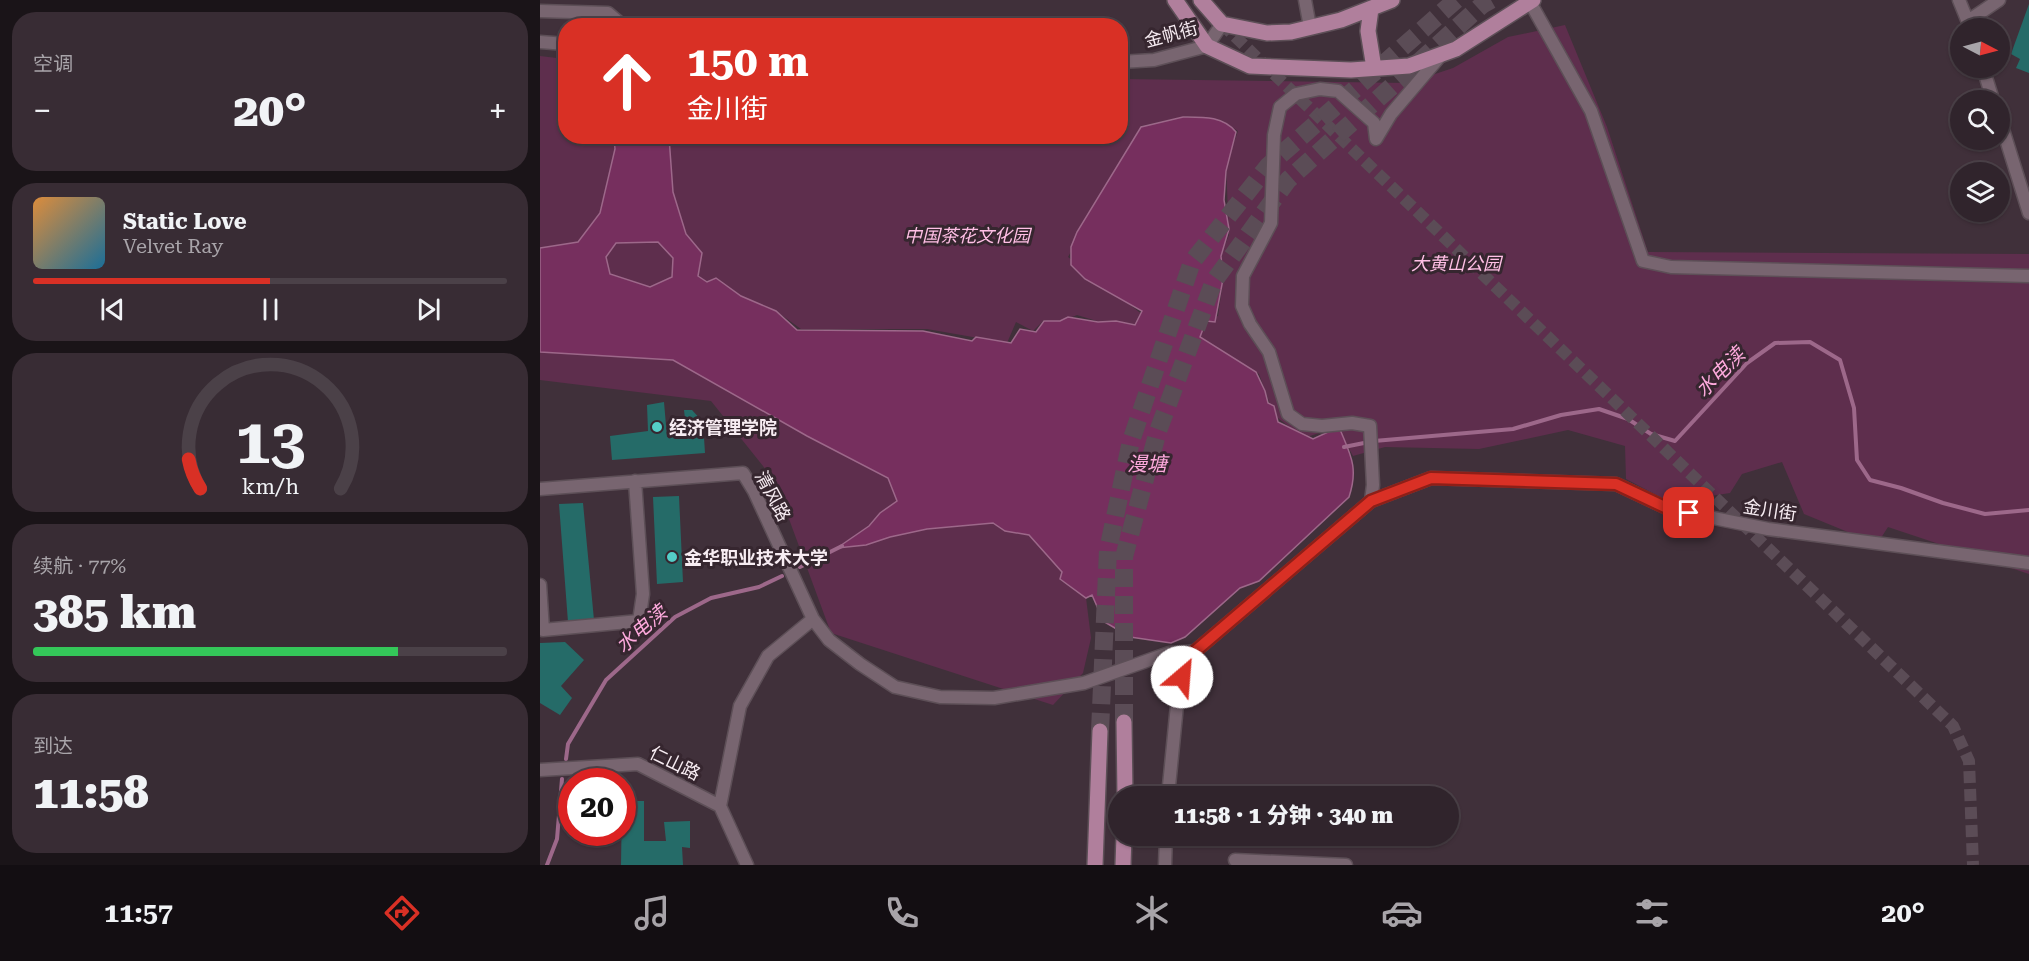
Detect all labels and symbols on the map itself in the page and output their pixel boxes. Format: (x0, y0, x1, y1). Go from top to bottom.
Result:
street label: 金帆街 (1142, 17, 1200, 51)
north arrow (1950, 18, 2010, 78)
park label: 中国茶花文化园 (904, 225, 1033, 246)
park label: 大黄山公园 (1411, 253, 1504, 274)
water label: 水电渎 (1690, 341, 1751, 402)
place label: 经济管理学院 (669, 417, 777, 438)
marker: 经济管理学院 (650, 420, 664, 434)
water label: 漫塘 (1127, 452, 1170, 476)
street label: 清风路 (751, 467, 795, 525)
pin (1663, 487, 1714, 538)
street label: 金川街 (1742, 495, 1798, 525)
place label: 金华职业技术大学 (684, 547, 828, 568)
marker: 金华职业技术大学 (665, 550, 679, 564)
water label: 水电渎 (610, 599, 673, 658)
position arrow (1150, 645, 1214, 709)
street label: 仁山路 (646, 742, 704, 784)
speed limit sign: 20 (558, 768, 636, 846)

